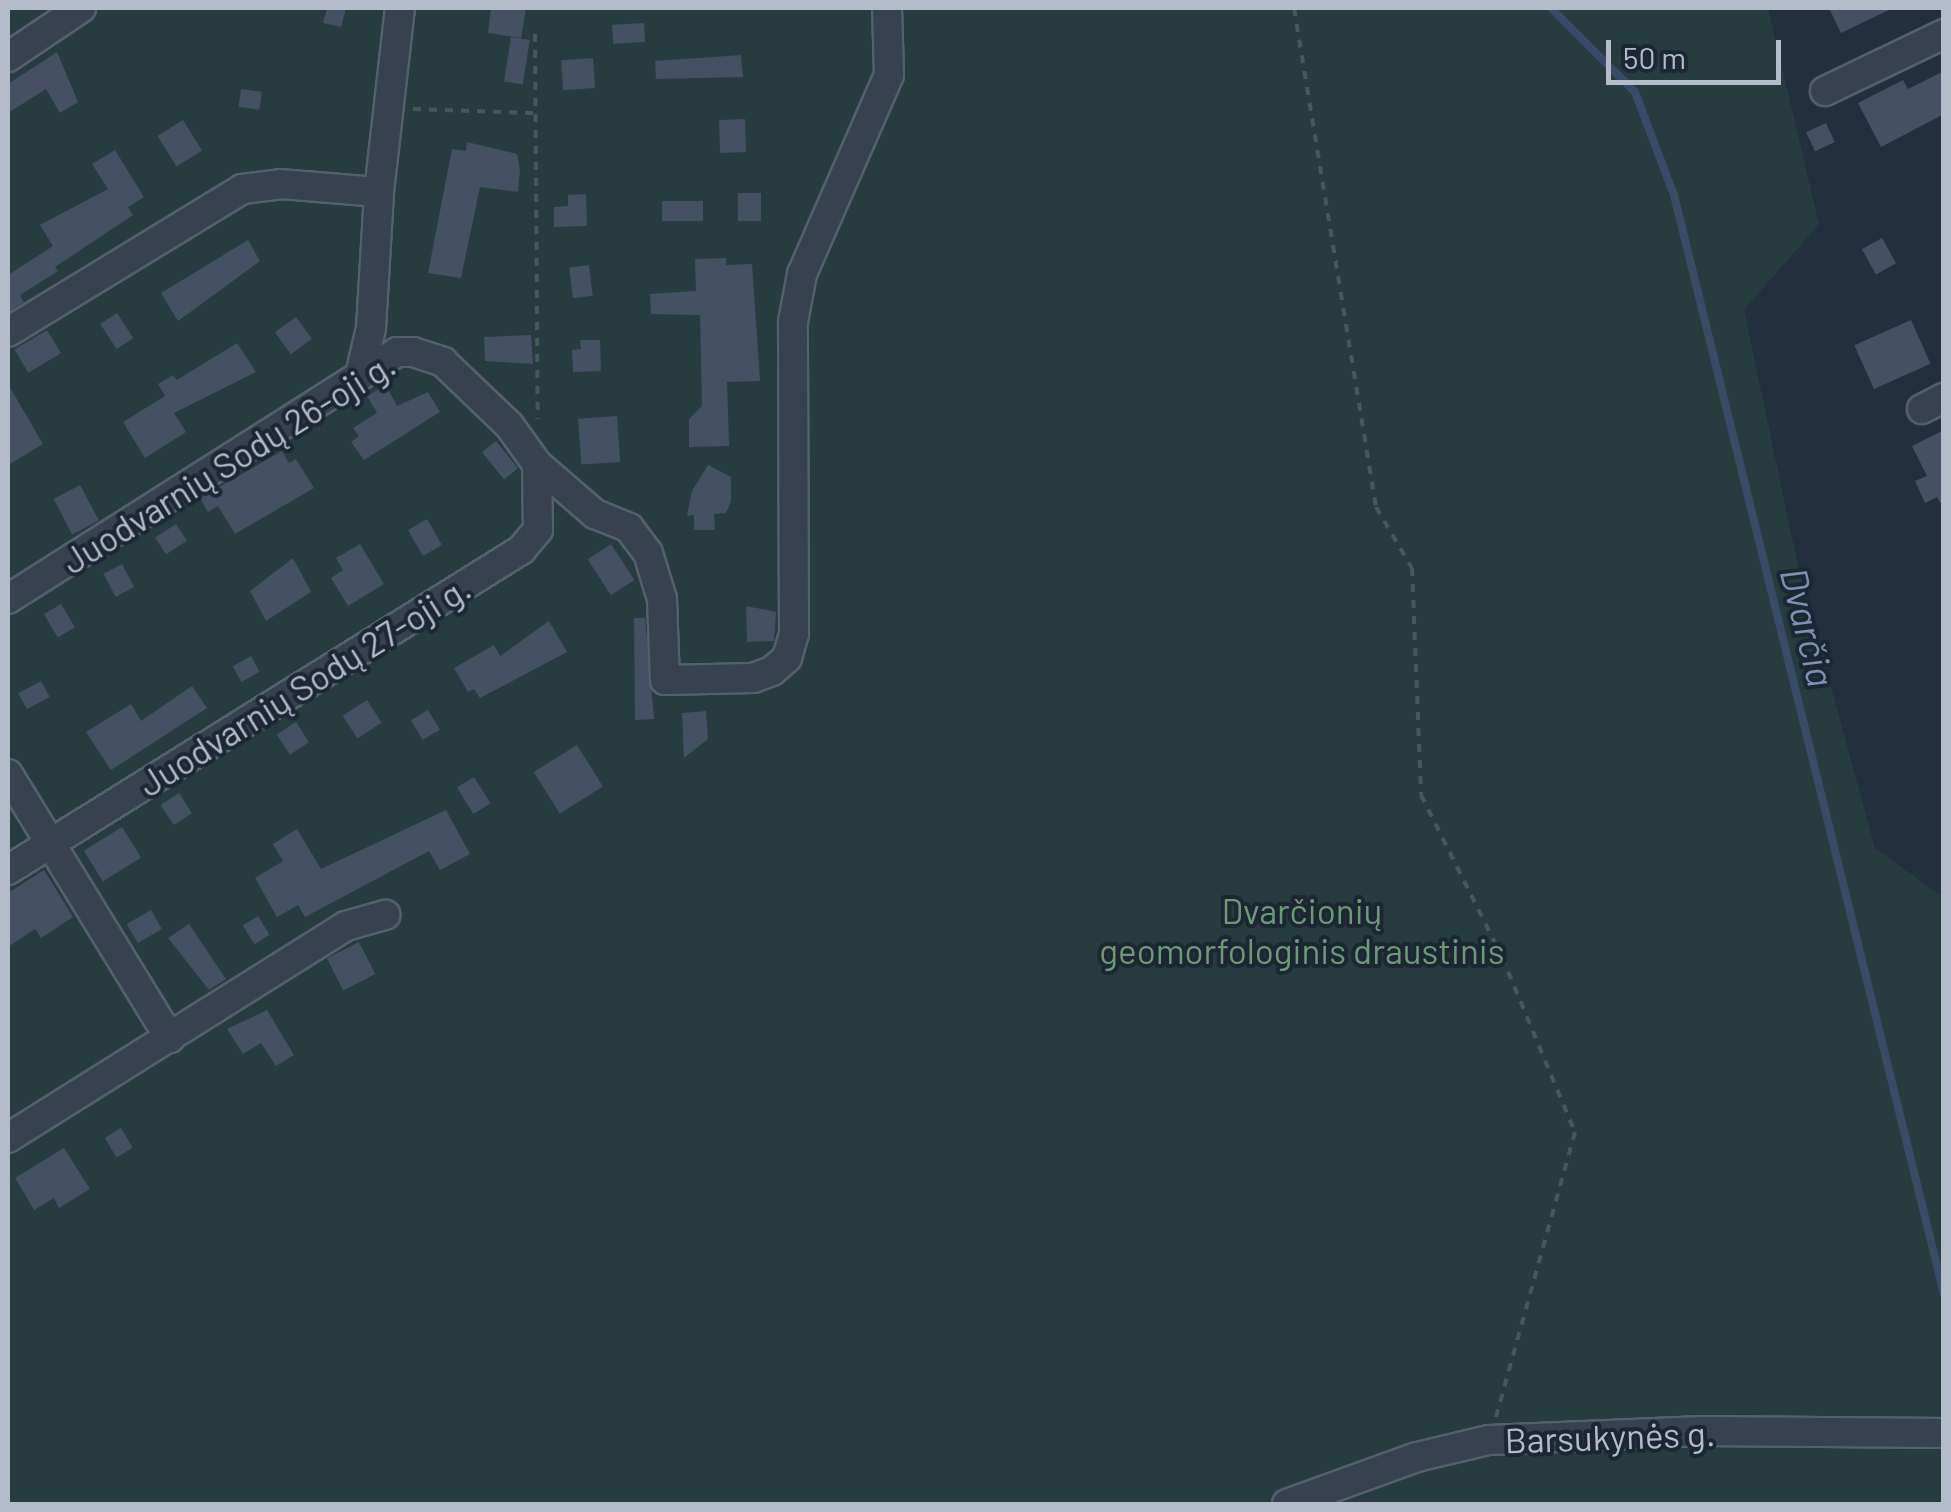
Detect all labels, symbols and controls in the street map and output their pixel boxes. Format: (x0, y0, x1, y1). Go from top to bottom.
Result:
scale bar (1611, 20, 1786, 82)
text: 50 m (1623, 39, 1686, 75)
street label: Juodvarnių Sodų 26-oji g. (54, 342, 402, 582)
water label: Dvarčia (1771, 563, 1845, 691)
street label: Juodvarnių Sodų 27-oji g. (130, 566, 478, 804)
park label: Dvarčionių geomorfologinis draustinis (1099, 889, 1505, 971)
street label: Barsukynės g. (1504, 1411, 1716, 1461)

